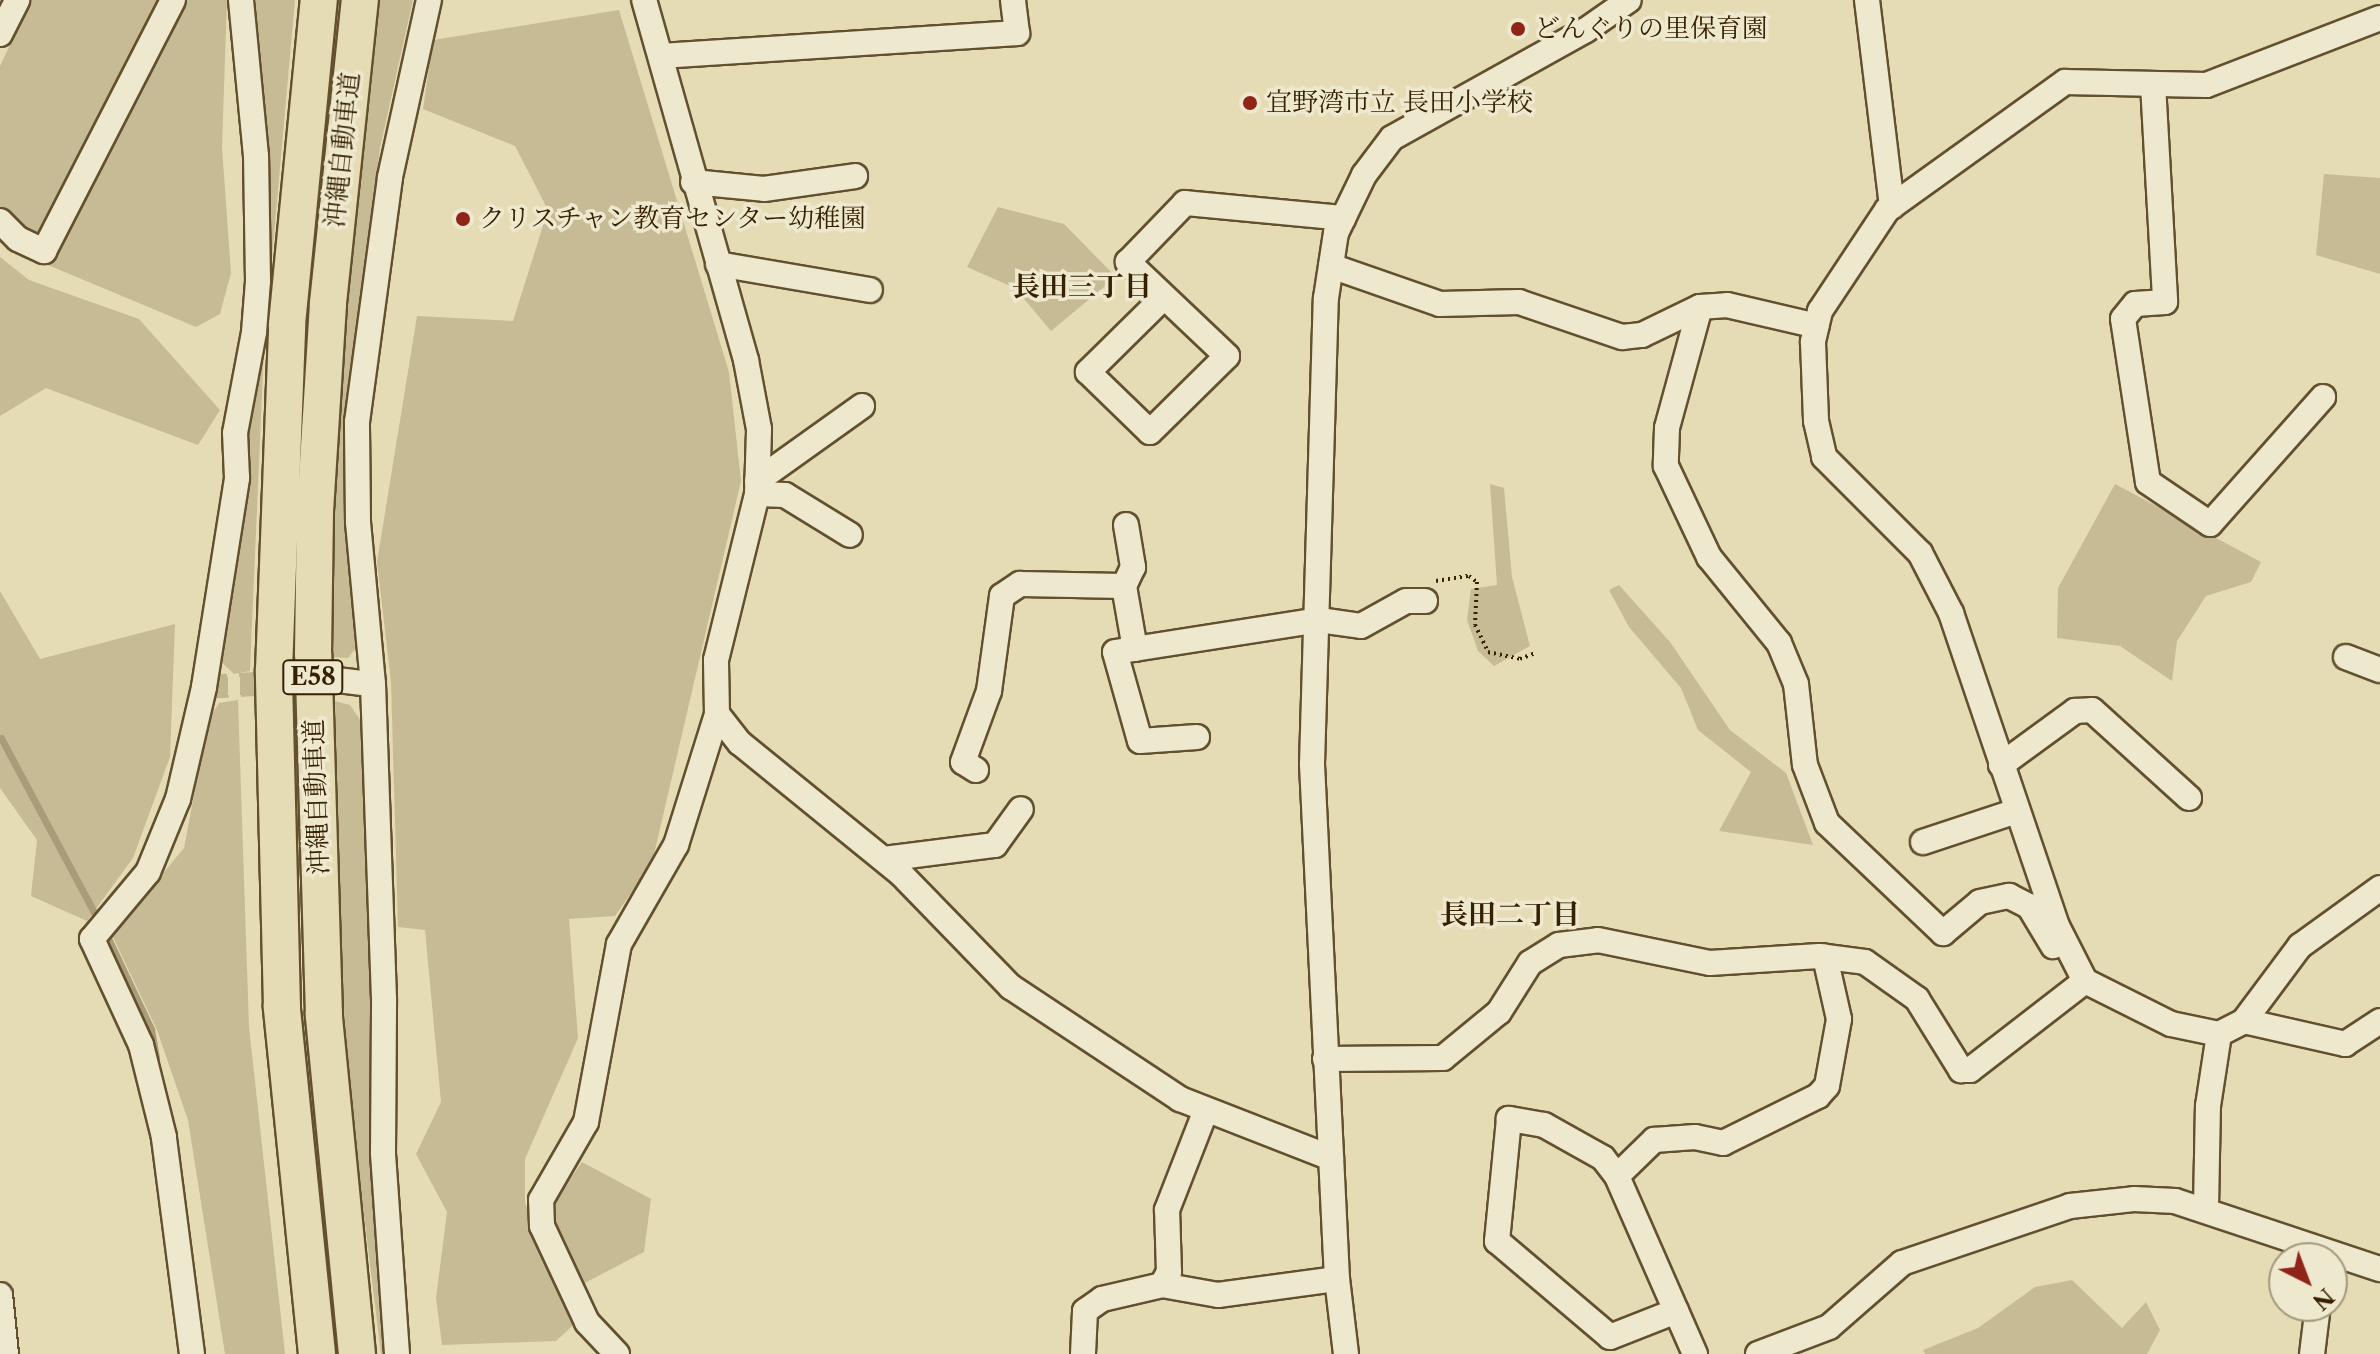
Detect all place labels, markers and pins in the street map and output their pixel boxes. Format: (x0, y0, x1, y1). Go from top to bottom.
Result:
place label: どんぐりの里保育園 (1534, 13, 1768, 45)
marker: どんぐりの里保育園 (1509, 20, 1527, 38)
place label: 宜野湾市立 長田小学校 (1266, 87, 1533, 119)
marker: 宜野湾市立 長田小学校 (1241, 94, 1259, 112)
place label: クリスチャン教育センター幼稚園 (479, 203, 869, 235)
marker: クリスチャン教育センター幼稚園 (454, 210, 472, 228)

